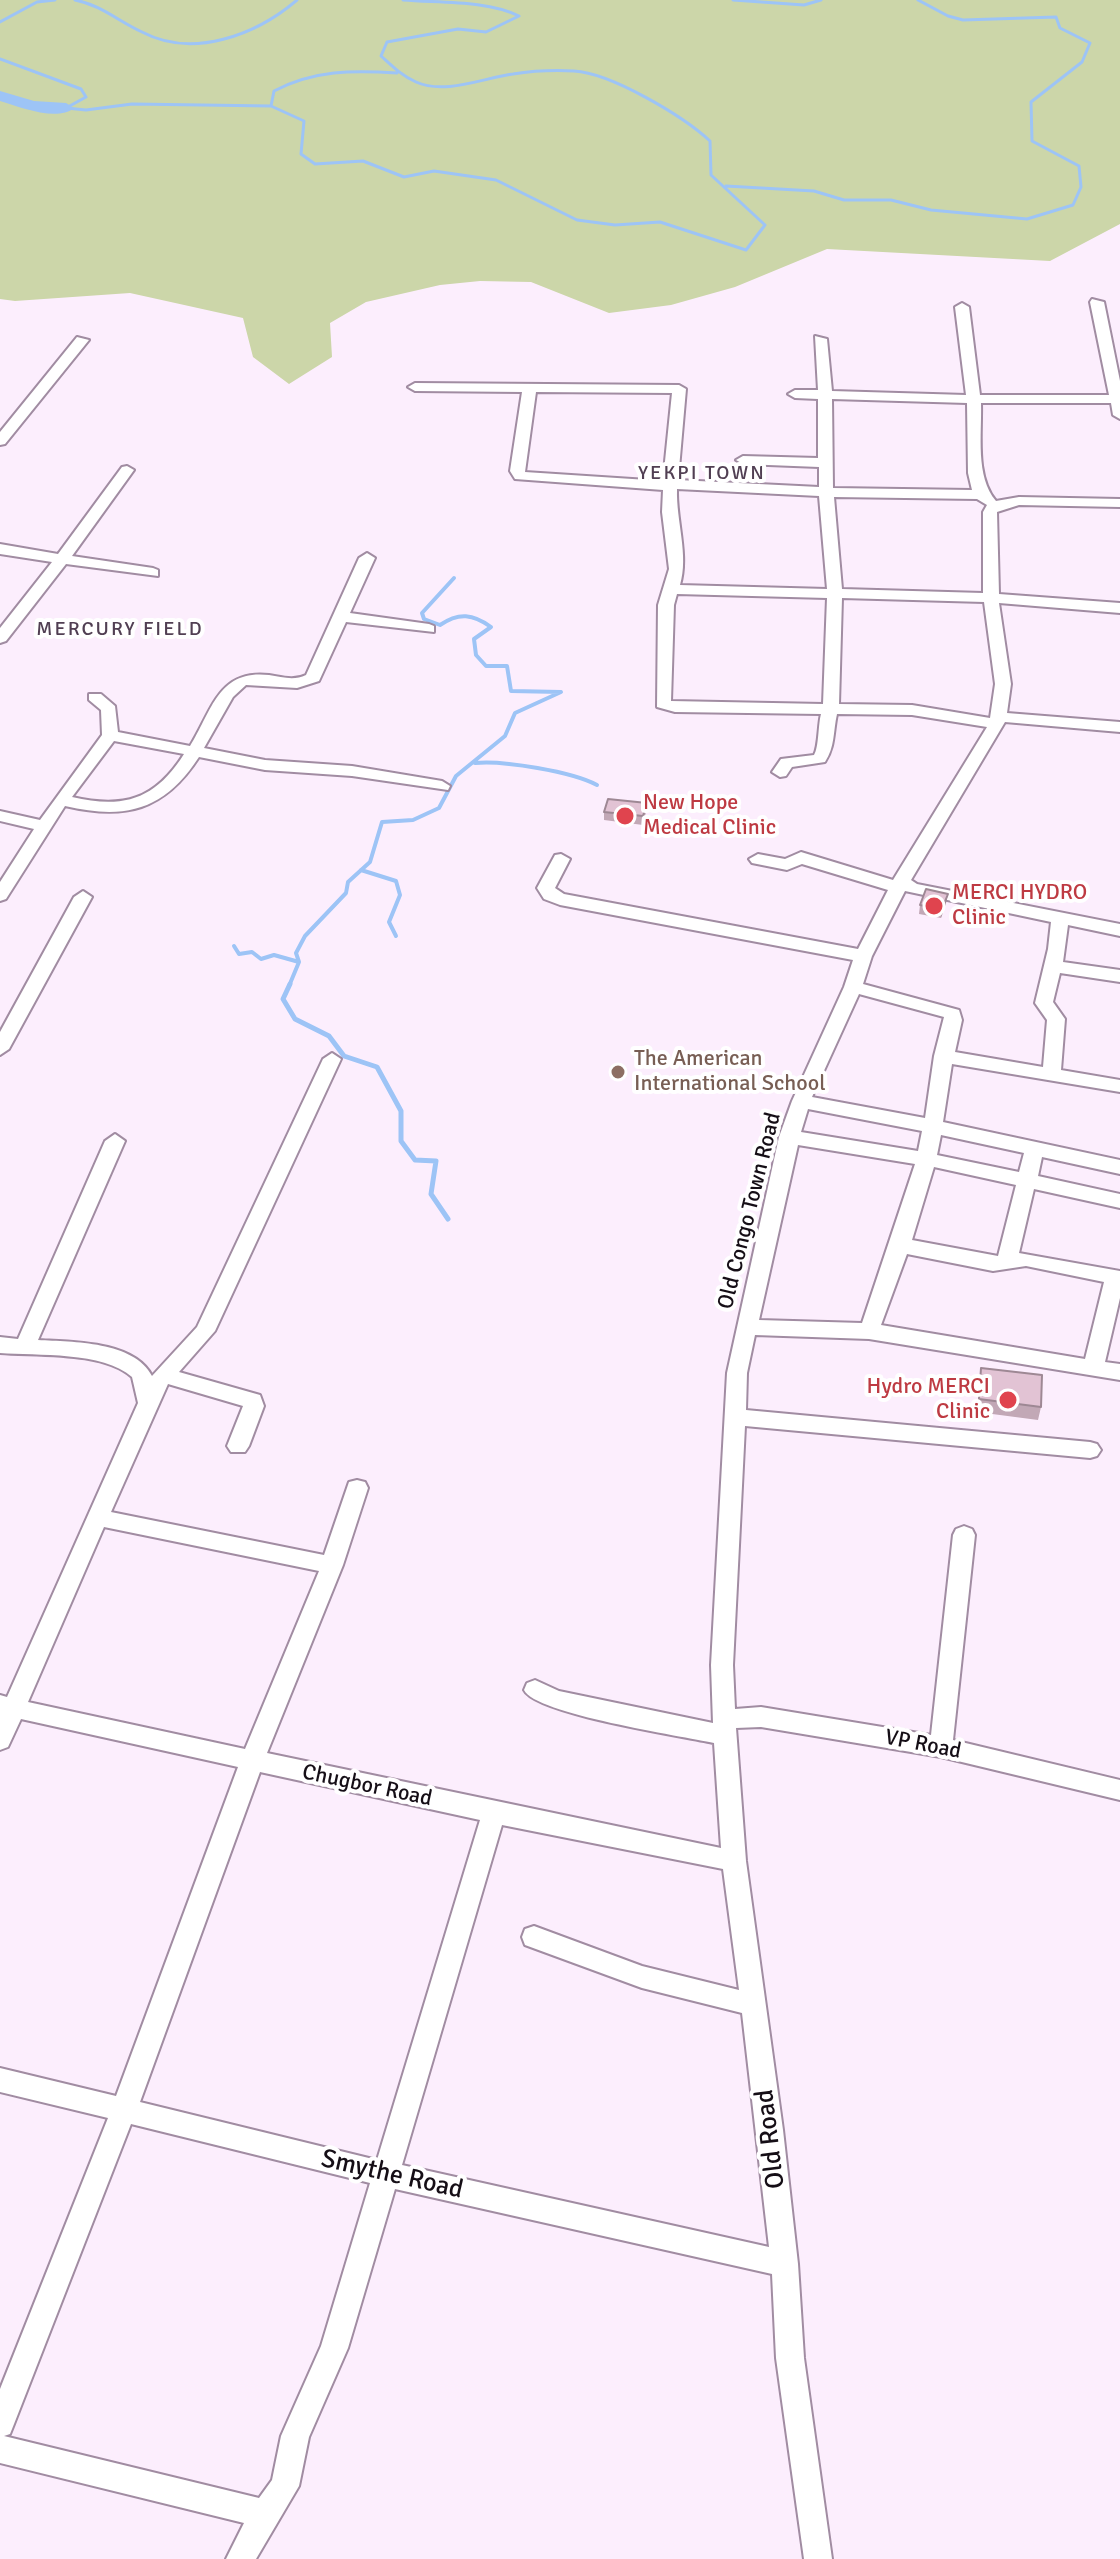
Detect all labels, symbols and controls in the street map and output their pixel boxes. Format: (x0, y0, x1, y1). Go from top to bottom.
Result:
district label: YEKPI TOWN (638, 462, 766, 486)
district label: MERCURY FIELD (36, 618, 204, 642)
place label: New Hope Medical Clinic (643, 790, 776, 842)
marker: New Hope Medical Clinic (614, 805, 636, 827)
place label: MERCI HYDRO Clinic (952, 880, 1087, 932)
marker: MERCI HYDRO Clinic (923, 895, 945, 917)
place label: The American International School (634, 1046, 826, 1098)
marker: The American International School (609, 1063, 627, 1081)
street label: Old Congo Town Road (713, 1110, 787, 1312)
place label: Hydro MERCI Clinic (867, 1374, 990, 1426)
marker: Hydro MERCI Clinic (997, 1389, 1019, 1411)
street label: VP Road (883, 1725, 963, 1765)
street label: Chugbor Road (300, 1759, 434, 1813)
street label: Old Road (749, 2088, 793, 2190)
street label: Smythe Road (318, 2144, 466, 2206)

